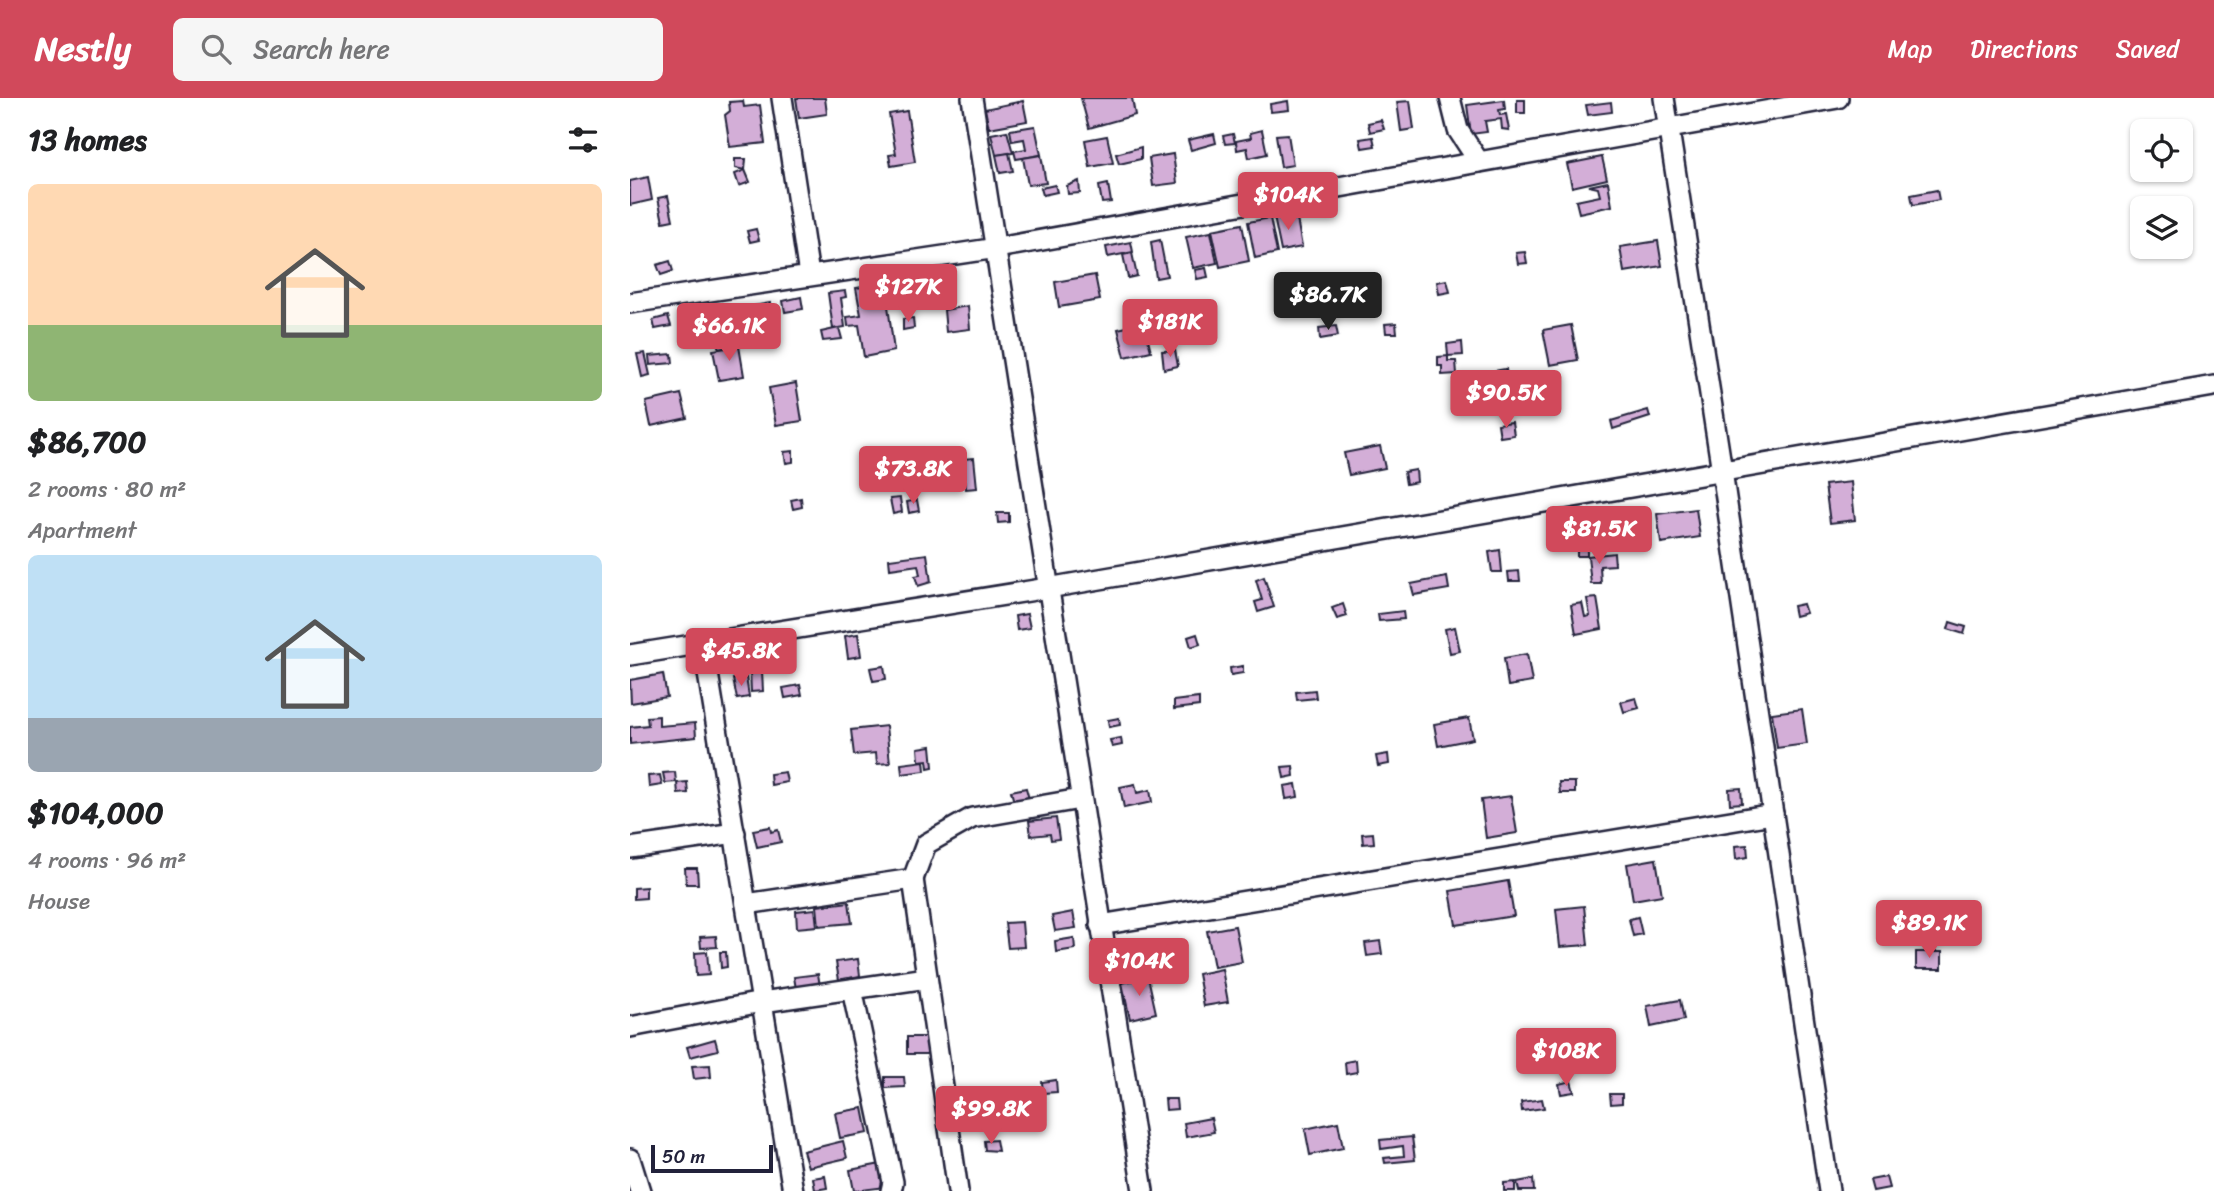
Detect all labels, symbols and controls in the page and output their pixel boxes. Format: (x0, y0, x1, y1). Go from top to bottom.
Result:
search box (173, 18, 663, 81)
text: Nestly (35, 20, 131, 78)
text: Search here (253, 26, 390, 72)
text: Map (1888, 28, 1932, 70)
text: Directions (1970, 28, 2078, 70)
text: Saved (2116, 28, 2179, 70)
icon: search (197, 30, 235, 68)
text: 13 homes (28, 113, 147, 167)
map controls (2130, 119, 2193, 259)
button: locate (2130, 119, 2193, 182)
icon: filters (564, 121, 602, 159)
pin: $104K (1239, 172, 1337, 232)
text: $104K (1254, 174, 1322, 215)
button: layers (2130, 196, 2193, 259)
icon: home (252, 230, 378, 356)
pin: $127K (859, 264, 957, 324)
text: $127K (875, 266, 941, 307)
pin: $86.7K (1271, 272, 1385, 332)
text: $86.7K (1290, 274, 1366, 315)
pin: $181K (1121, 300, 1219, 359)
text: $181K (1138, 301, 1202, 342)
pin: $66.1K (672, 303, 786, 363)
text: $66.1K (693, 305, 765, 346)
pin: $90.5K (1449, 370, 1563, 430)
text: $90.5K (1466, 372, 1546, 413)
text: $86,700 (28, 415, 146, 469)
pin: $73.8K (856, 446, 970, 506)
text: $73.8K (875, 448, 951, 489)
text: 2 rooms · 80 m² (28, 469, 186, 510)
pin: $81.5K (1542, 506, 1656, 566)
text: $81.5K (1562, 508, 1636, 549)
text: Apartment (28, 510, 137, 551)
icon: home (252, 601, 378, 727)
pin: $45.8K (684, 628, 798, 688)
text: $45.8K (702, 630, 780, 671)
text: $104,000 (28, 786, 164, 840)
text: 4 rooms · 96 m² (28, 840, 186, 881)
text: House (28, 881, 90, 922)
pin: $89.1K (1872, 900, 1986, 960)
text: $89.1K (1892, 902, 1966, 943)
pin: $104K (1090, 939, 1188, 998)
text: $104K (1105, 940, 1173, 981)
pin: $108K (1517, 1028, 1615, 1088)
text: $108K (1532, 1030, 1600, 1071)
pin: $99.8K (934, 1086, 1048, 1146)
text: $99.8K (952, 1088, 1030, 1129)
text: 50 m (662, 1140, 705, 1173)
scale bar (651, 1142, 774, 1174)

